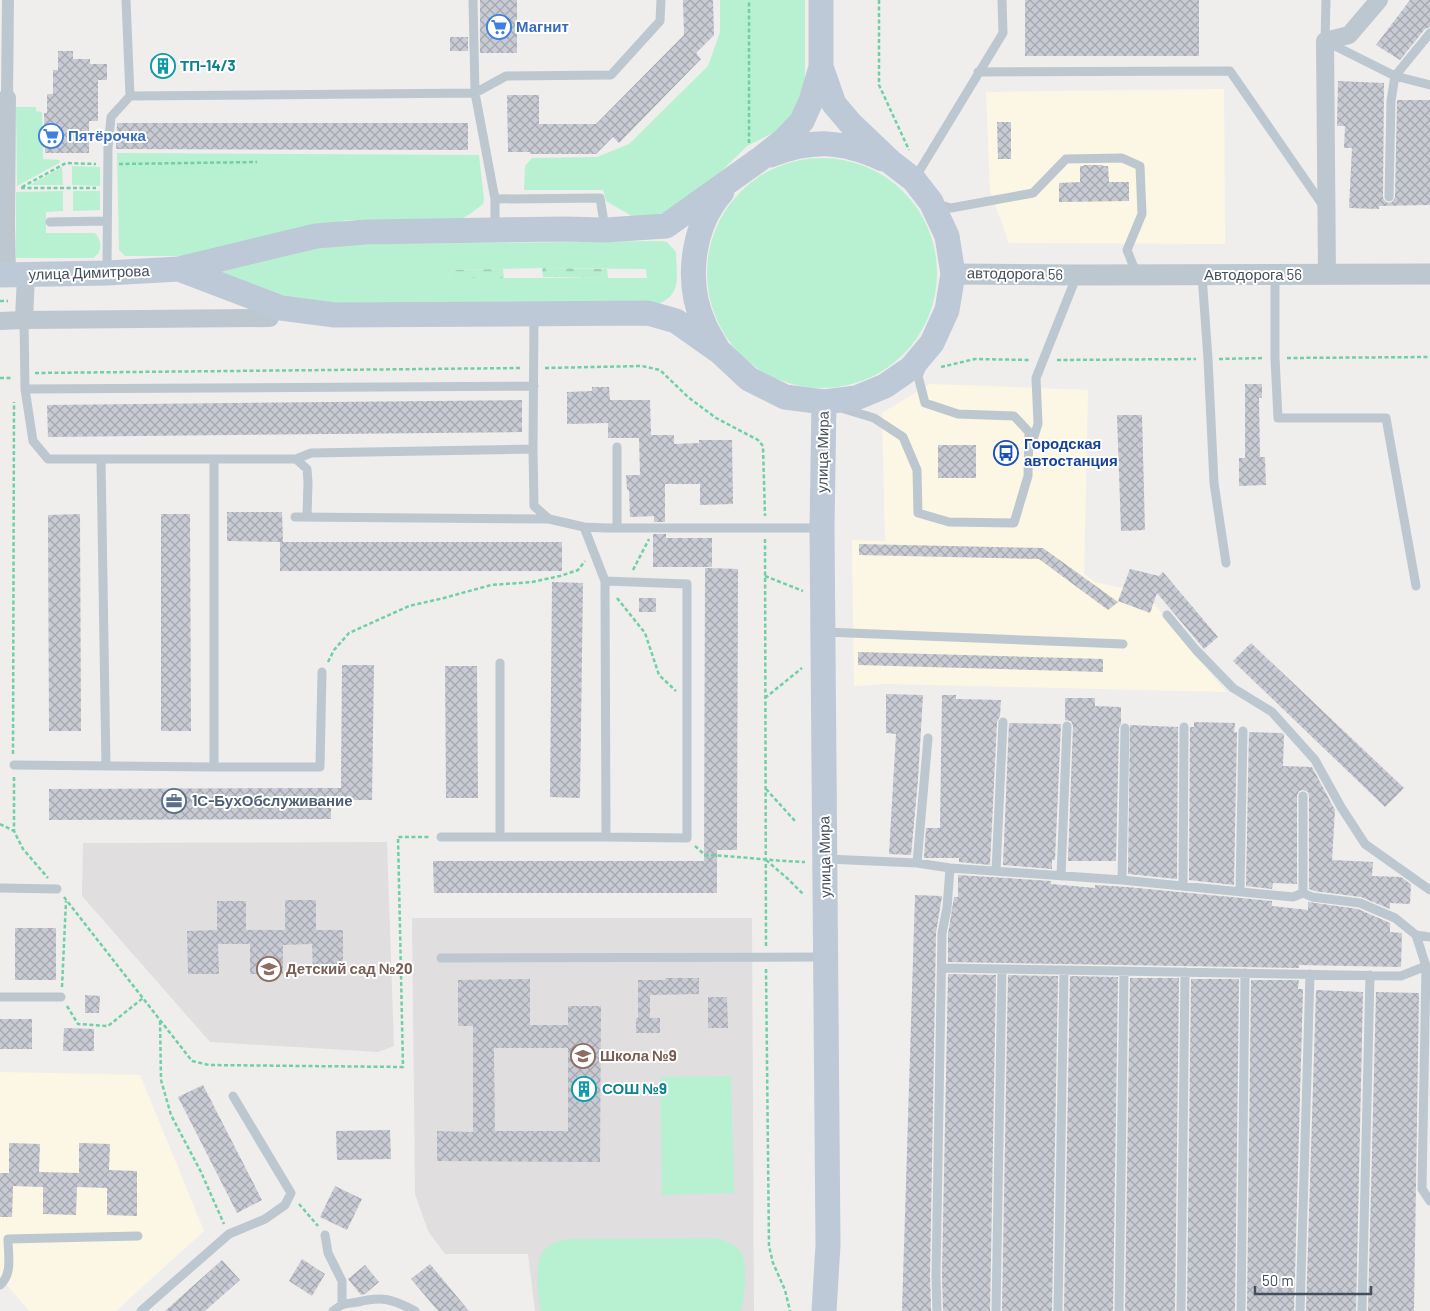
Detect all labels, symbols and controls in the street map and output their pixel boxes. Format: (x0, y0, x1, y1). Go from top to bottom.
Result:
supermarket icon: Магнит (486, 14, 512, 40)
place label: Магнит (516, 17, 569, 35)
building icon: ТП-14/3 (150, 53, 176, 79)
place label: ТП-14/3 (180, 56, 236, 74)
supermarket icon: Пятёрочка (38, 123, 64, 149)
place label: Пятёрочка (68, 126, 146, 144)
street label: улица Димитрова (28, 261, 150, 283)
street label: автодорога 56 (967, 263, 1063, 283)
street label: Автодорога 56 (1204, 265, 1302, 283)
street label: улица Мира (812, 410, 832, 493)
place label: Городская автостанция (1024, 434, 1118, 469)
bus stop icon: Городская автостанция (993, 440, 1019, 466)
office icon: 1С-БухОбслуживание (161, 788, 187, 814)
place label: 1С-БухОбслуживание (192, 791, 353, 809)
street label: улица Мира (814, 815, 834, 898)
school or university icon: Детский сад №20 (256, 956, 282, 982)
place label: Детский сад №20 (286, 959, 413, 977)
school or university icon: Школа №9 (570, 1043, 596, 1069)
place label: Школа №9 (600, 1046, 677, 1064)
building icon: СОШ №9 (571, 1076, 597, 1102)
place label: СОШ №9 (602, 1079, 667, 1097)
scale bar (1255, 1264, 1371, 1296)
text: 50 m (1262, 1271, 1294, 1289)

